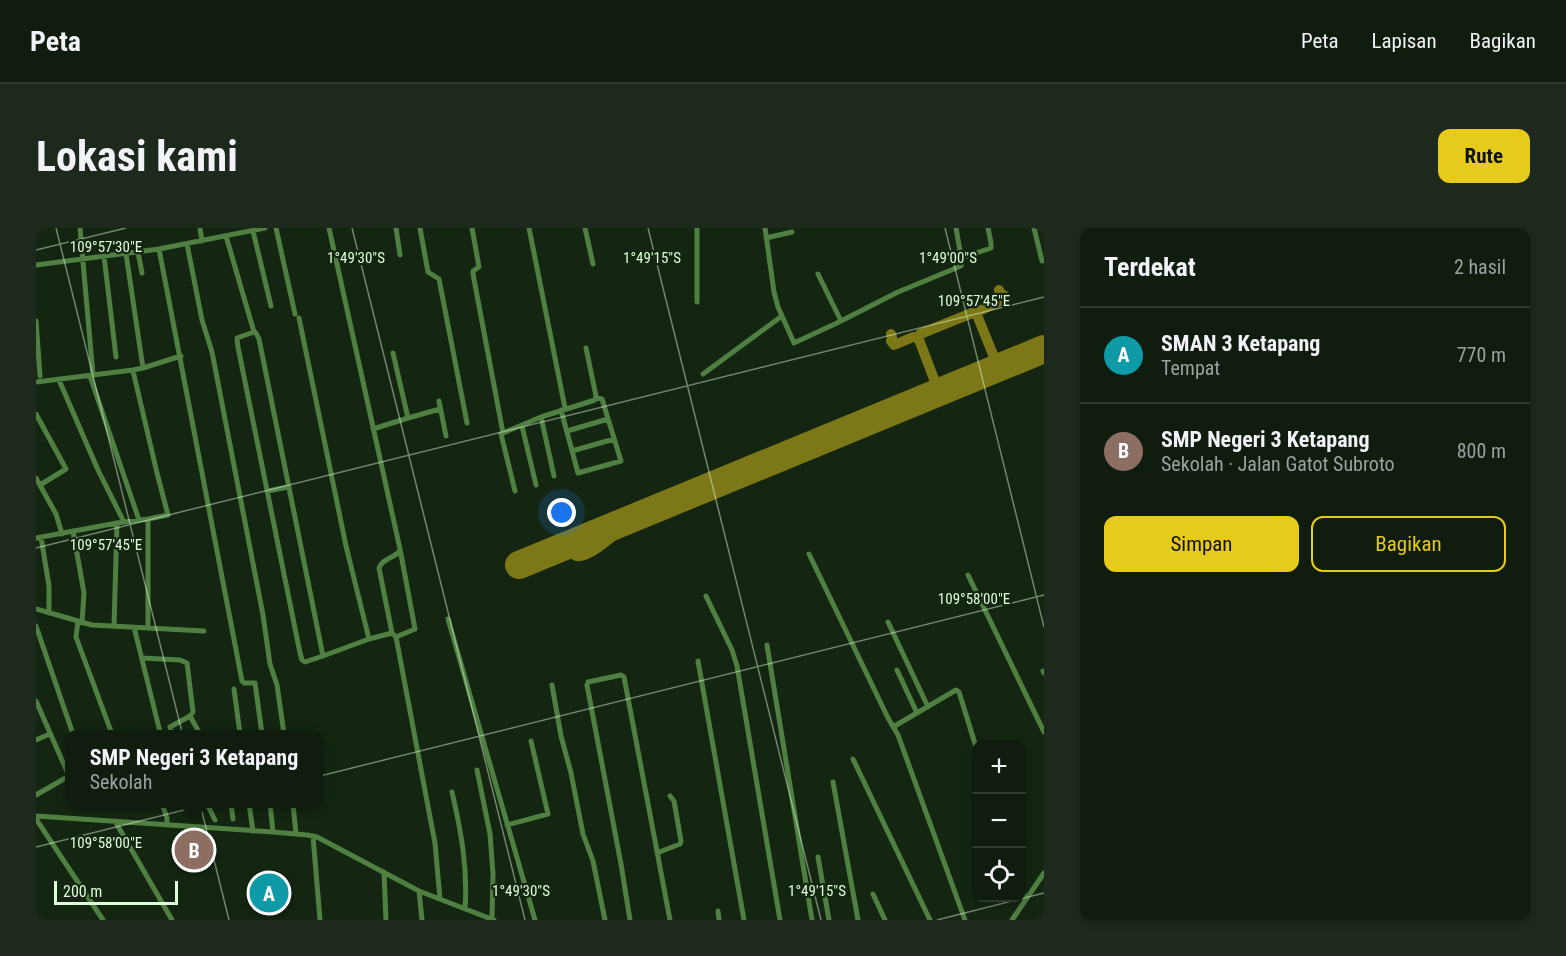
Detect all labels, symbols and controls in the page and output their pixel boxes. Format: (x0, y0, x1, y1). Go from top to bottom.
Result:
text: Peta (30, 25, 81, 58)
text: Peta (1301, 29, 1339, 53)
text: Lapisan (1372, 29, 1437, 53)
text: Bagikan (1470, 29, 1536, 53)
button: Rute (1438, 129, 1530, 183)
text: Lokasi kami (36, 132, 238, 181)
text: 109°57'30"E (70, 238, 142, 256)
text: 1°49'30"S (327, 249, 385, 267)
text: 1°49'15"S (623, 249, 681, 267)
text: 1°49'00"S (919, 249, 977, 267)
text: Terdekat (1104, 252, 1196, 282)
text: 2 hasil (1454, 255, 1506, 279)
text: 109°57'45"E (938, 292, 1010, 310)
text: SMAN 3 Ketapang (1161, 331, 1320, 356)
text: A (1118, 343, 1129, 367)
text: 770 m (1457, 343, 1506, 367)
text: Tempat (1161, 356, 1220, 380)
text: SMP Negeri 3 Ketapang (1161, 427, 1370, 452)
text: B (1118, 439, 1129, 463)
text: 800 m (1457, 439, 1506, 463)
text: Sekolah · Jalan Gatot Subroto (1161, 452, 1395, 476)
your location (547, 498, 576, 527)
button: Simpan (1104, 516, 1299, 572)
button: Bagikan (1311, 516, 1506, 572)
text: 109°57'45"E (70, 536, 142, 554)
text: 109°58'00"E (938, 590, 1010, 608)
popup (65, 730, 323, 808)
map controls (972, 740, 1026, 902)
button: + (972, 740, 1026, 794)
text: SMP Negeri 3 Ketapang (90, 745, 298, 770)
text: Sekolah (90, 770, 152, 794)
button: − (972, 794, 1026, 848)
pin: B (174, 828, 214, 872)
text: 109°58'00"E (70, 834, 142, 852)
button: locate (972, 848, 1026, 902)
pin: A (250, 870, 288, 916)
scale bar (54, 878, 178, 906)
text: 200 m (63, 882, 102, 901)
text: 1°49'30"S (492, 882, 550, 900)
text: 1°49'15"S (788, 882, 846, 900)

